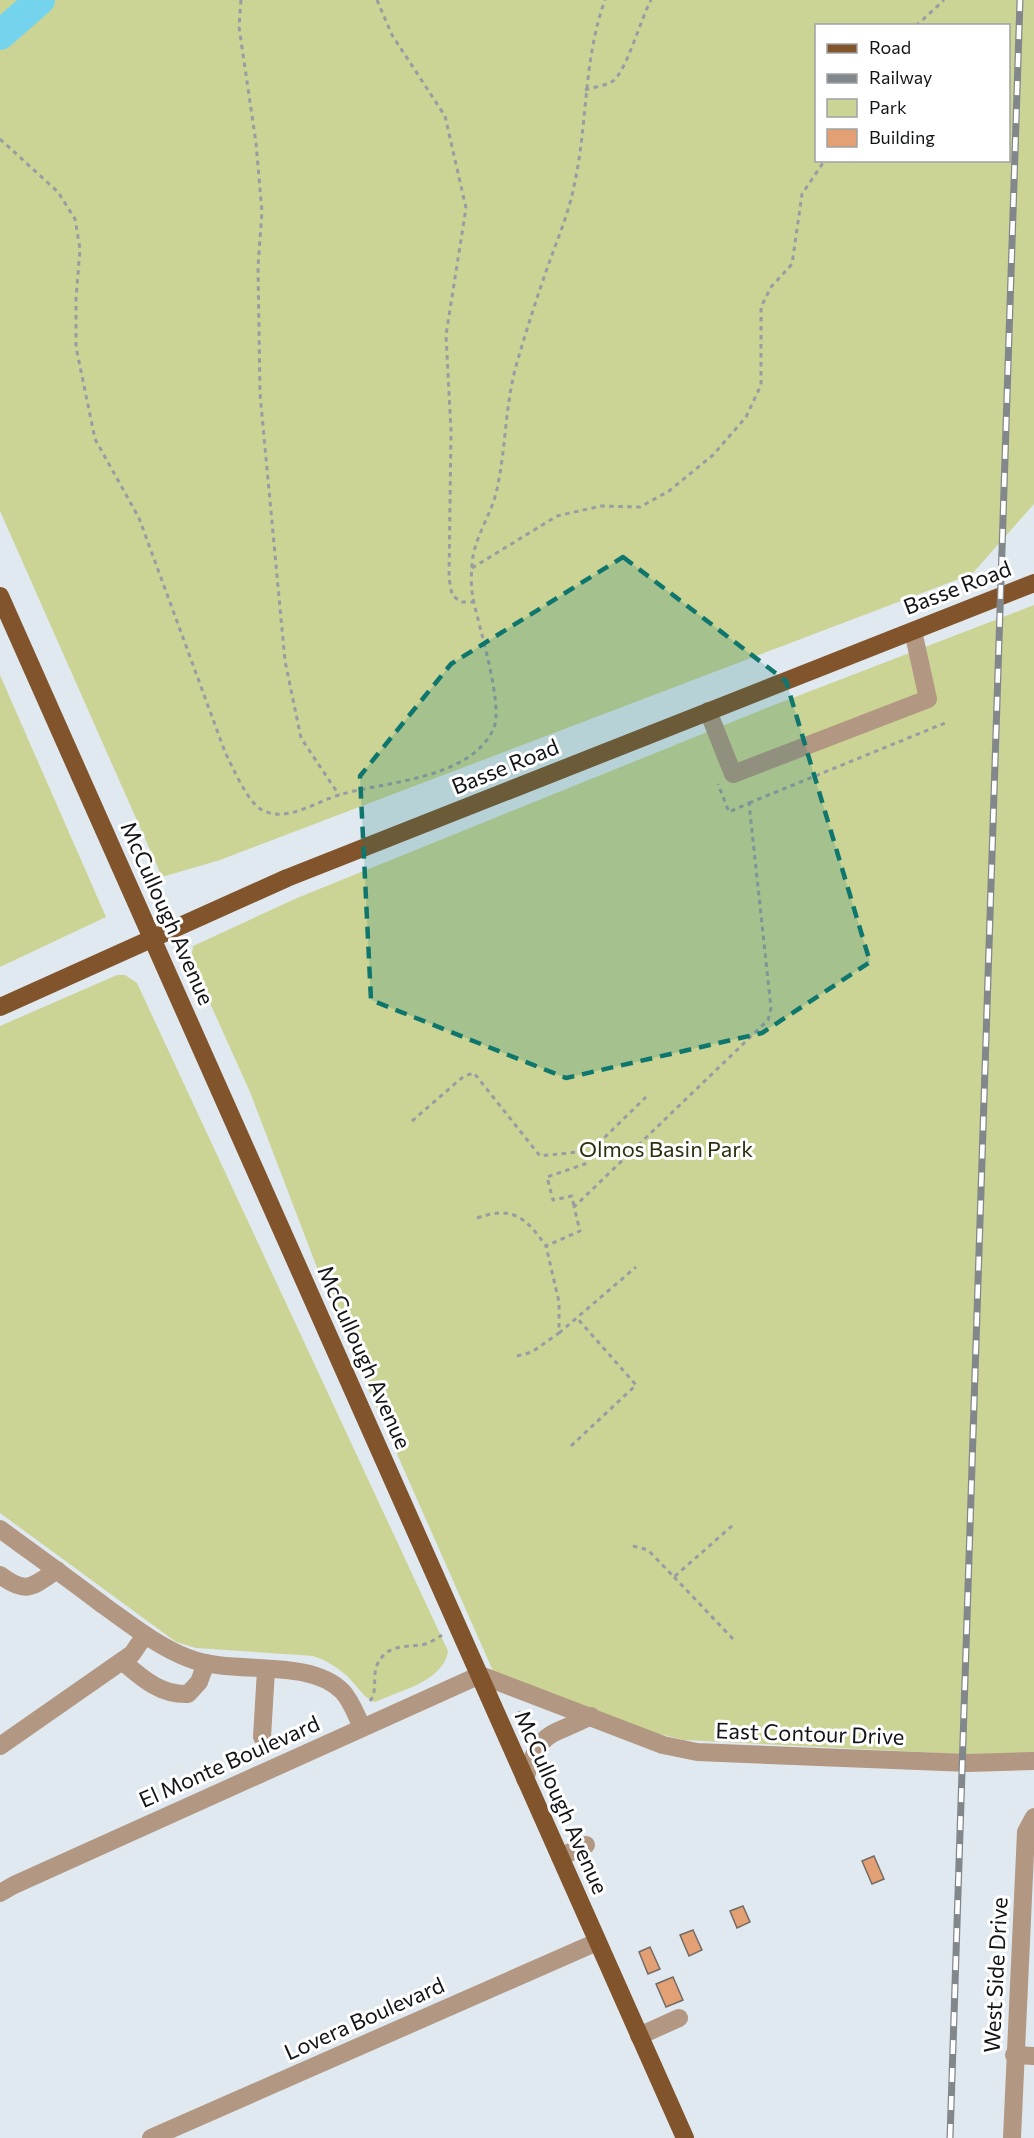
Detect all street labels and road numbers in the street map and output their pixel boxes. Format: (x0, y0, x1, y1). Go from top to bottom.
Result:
street label: Basse Road (899, 554, 1015, 620)
street label: Basse Road (448, 732, 562, 800)
street label: McCullough Avenue (115, 817, 221, 1009)
street label: McCullough Avenue (312, 1261, 418, 1453)
street label: McCullough Avenue (509, 1706, 615, 1898)
street label: El Monte Boulevard (135, 1709, 323, 1813)
street label: East Contour Drive (715, 1716, 905, 1750)
street label: West Side Drive (977, 1896, 1013, 2054)
street label: Lovera Boulevard (280, 1971, 448, 2065)

